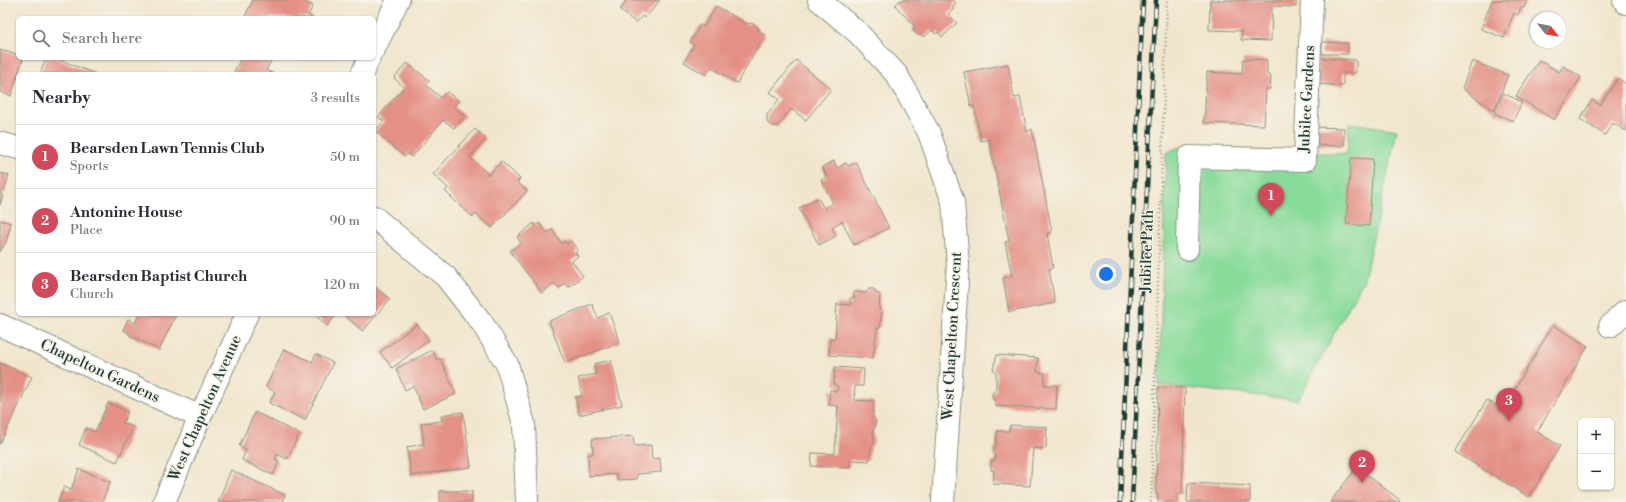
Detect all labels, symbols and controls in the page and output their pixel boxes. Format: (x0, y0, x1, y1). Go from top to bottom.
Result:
north arrow (1530, 12, 1566, 48)
search box (16, 16, 376, 60)
icon: search (30, 27, 52, 49)
text: Search here (62, 29, 142, 48)
street label: Jubilee Gardens (1295, 45, 1319, 154)
text: Nearby (32, 87, 91, 109)
text: 3 results (311, 90, 360, 106)
text: Bearsden Lawn Tennis Club (70, 139, 265, 158)
text: 1 (42, 149, 48, 165)
text: 50 m (330, 149, 360, 165)
text: Sports (70, 158, 109, 174)
pin: 1 (1258, 183, 1284, 216)
text: Antonine House (70, 203, 183, 222)
street label: Jubilee Path (1136, 209, 1158, 294)
text: 2 (41, 213, 49, 229)
text: 90 m (329, 213, 360, 229)
text: Place (70, 222, 102, 238)
street label: West Chapelton Crescent (938, 251, 966, 422)
your location (1096, 264, 1116, 284)
text: Bearsden Baptist Church (70, 267, 247, 286)
text: 3 (41, 277, 49, 293)
text: 120 m (324, 277, 360, 293)
text: Church (70, 286, 114, 302)
street label: West Chapelton Avenue (164, 332, 246, 485)
street label: Chapelton Gardens (37, 335, 163, 407)
pin: 3 (1496, 388, 1522, 421)
map controls (1578, 418, 1614, 490)
button: + (1578, 418, 1614, 454)
pin: 2 (1349, 450, 1375, 483)
button: − (1578, 454, 1614, 490)

